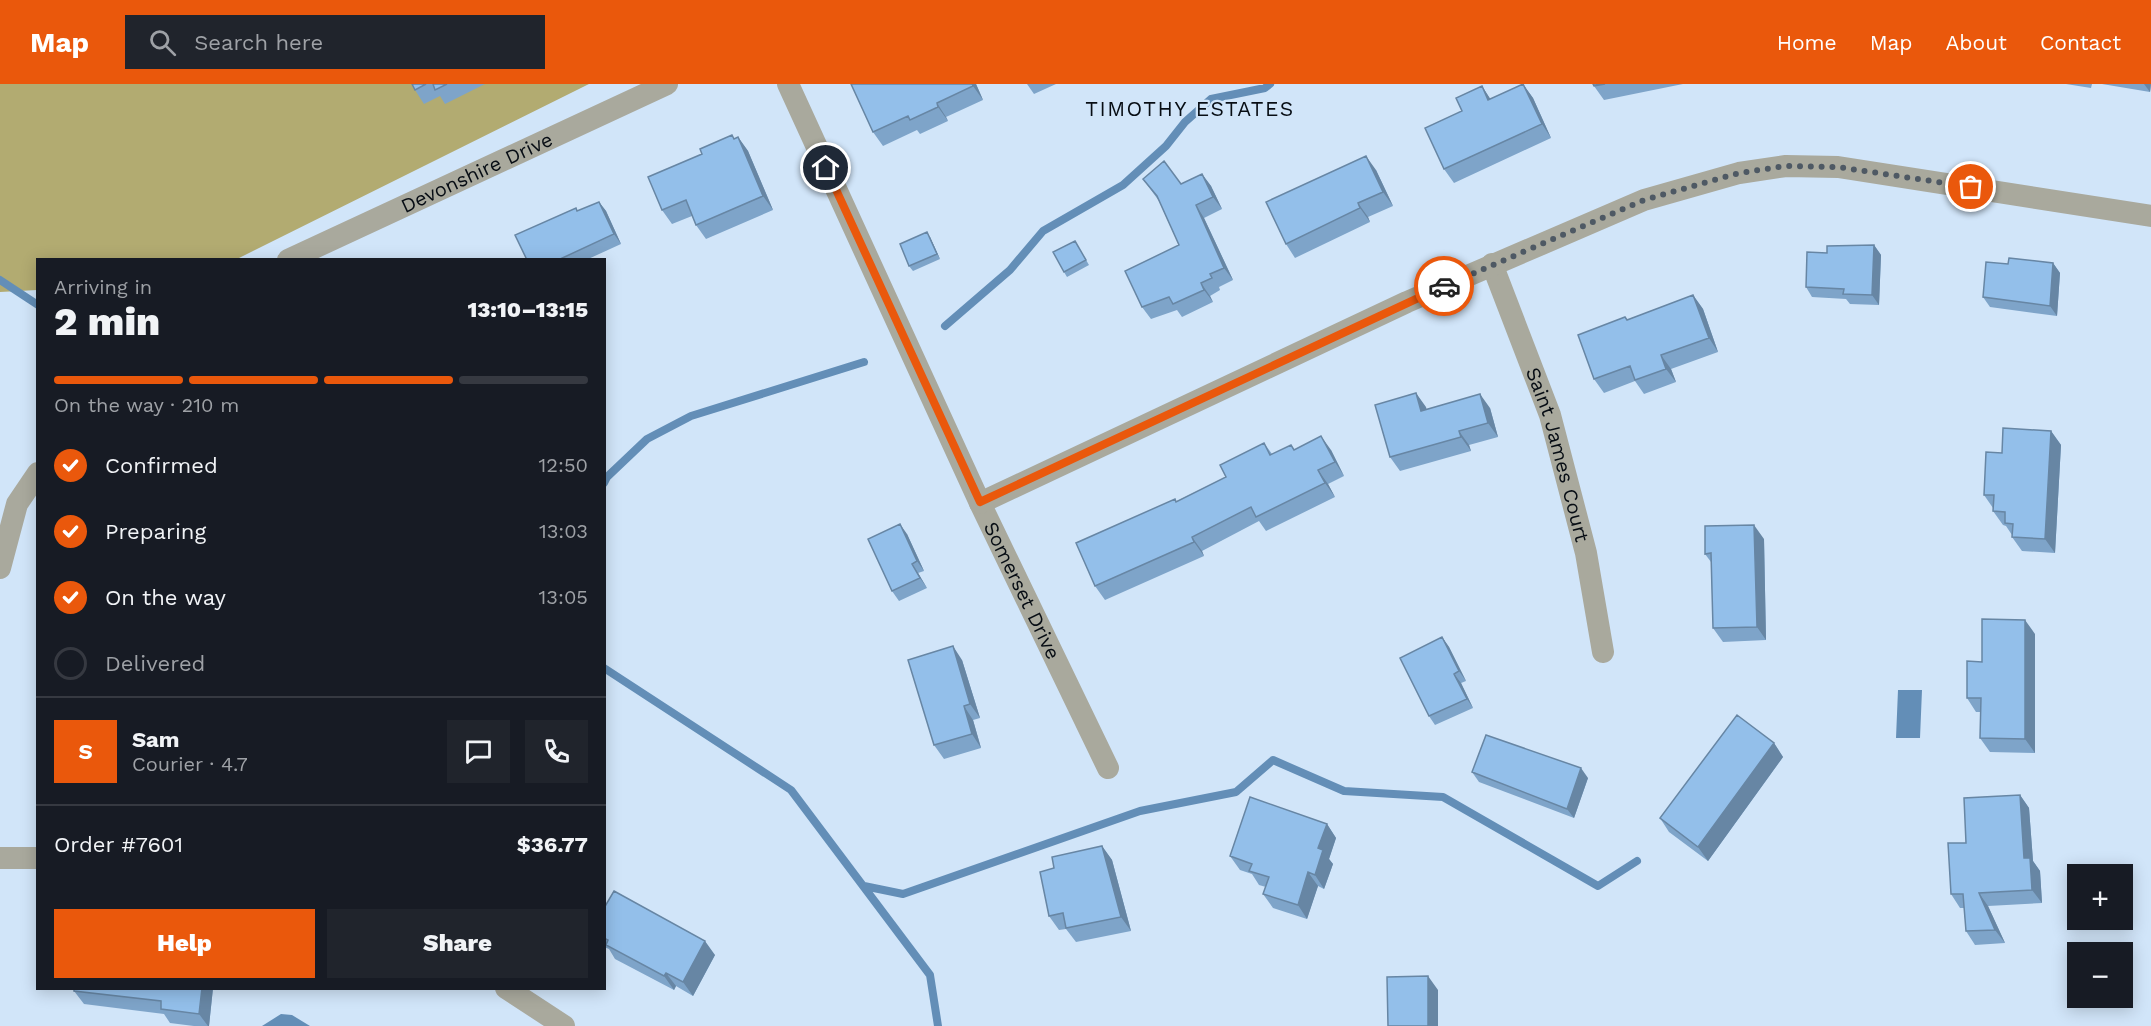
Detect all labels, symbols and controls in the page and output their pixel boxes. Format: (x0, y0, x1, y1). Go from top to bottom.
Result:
search box (125, 15, 545, 69)
text: Map (30, 26, 89, 59)
icon: search (146, 26, 179, 59)
text: Search here (194, 30, 323, 55)
text: Home (1777, 30, 1837, 55)
text: Map (1870, 30, 1913, 55)
text: About (1946, 30, 2007, 55)
text: Contact (2040, 30, 2121, 55)
district label: TIMOTHY ESTATES (1085, 96, 1295, 121)
street label: Devonshire Drive (397, 127, 556, 218)
pin (800, 142, 851, 193)
icon: home (809, 151, 842, 184)
pin (1945, 161, 1996, 212)
icon: bag (1954, 170, 1987, 203)
courier (1414, 256, 1474, 316)
icon: car (1428, 270, 1461, 303)
text: Arriving in (54, 275, 152, 299)
text: 13:10–13:15 (467, 297, 588, 322)
text: 2 min (54, 299, 160, 344)
street label: Saint James Court (1521, 364, 1595, 545)
text: On the way · 210 m (54, 393, 239, 417)
icon: check (54, 449, 87, 482)
text: Confirmed (105, 453, 218, 478)
text: 12:50 (539, 453, 588, 477)
icon: check (54, 515, 87, 548)
street label: Somerset Drive (979, 518, 1066, 663)
text: Preparing (105, 519, 206, 544)
text: 13:03 (539, 519, 588, 543)
icon: check (54, 581, 87, 614)
text: On the way (105, 585, 226, 610)
text: 13:05 (539, 585, 588, 609)
text: Delivered (105, 651, 205, 676)
button: chat (447, 720, 510, 783)
button: phone (525, 720, 588, 783)
text: Sam (132, 727, 180, 752)
text: S (78, 739, 93, 764)
text: Courier · 4.7 (132, 752, 248, 776)
text: Order #7601 (54, 832, 183, 857)
text: $36.77 (517, 832, 588, 857)
map controls (2067, 864, 2133, 1008)
button: + (2067, 864, 2133, 930)
button: Help (54, 909, 315, 978)
button: Share (327, 909, 588, 978)
button: − (2067, 942, 2133, 1008)

